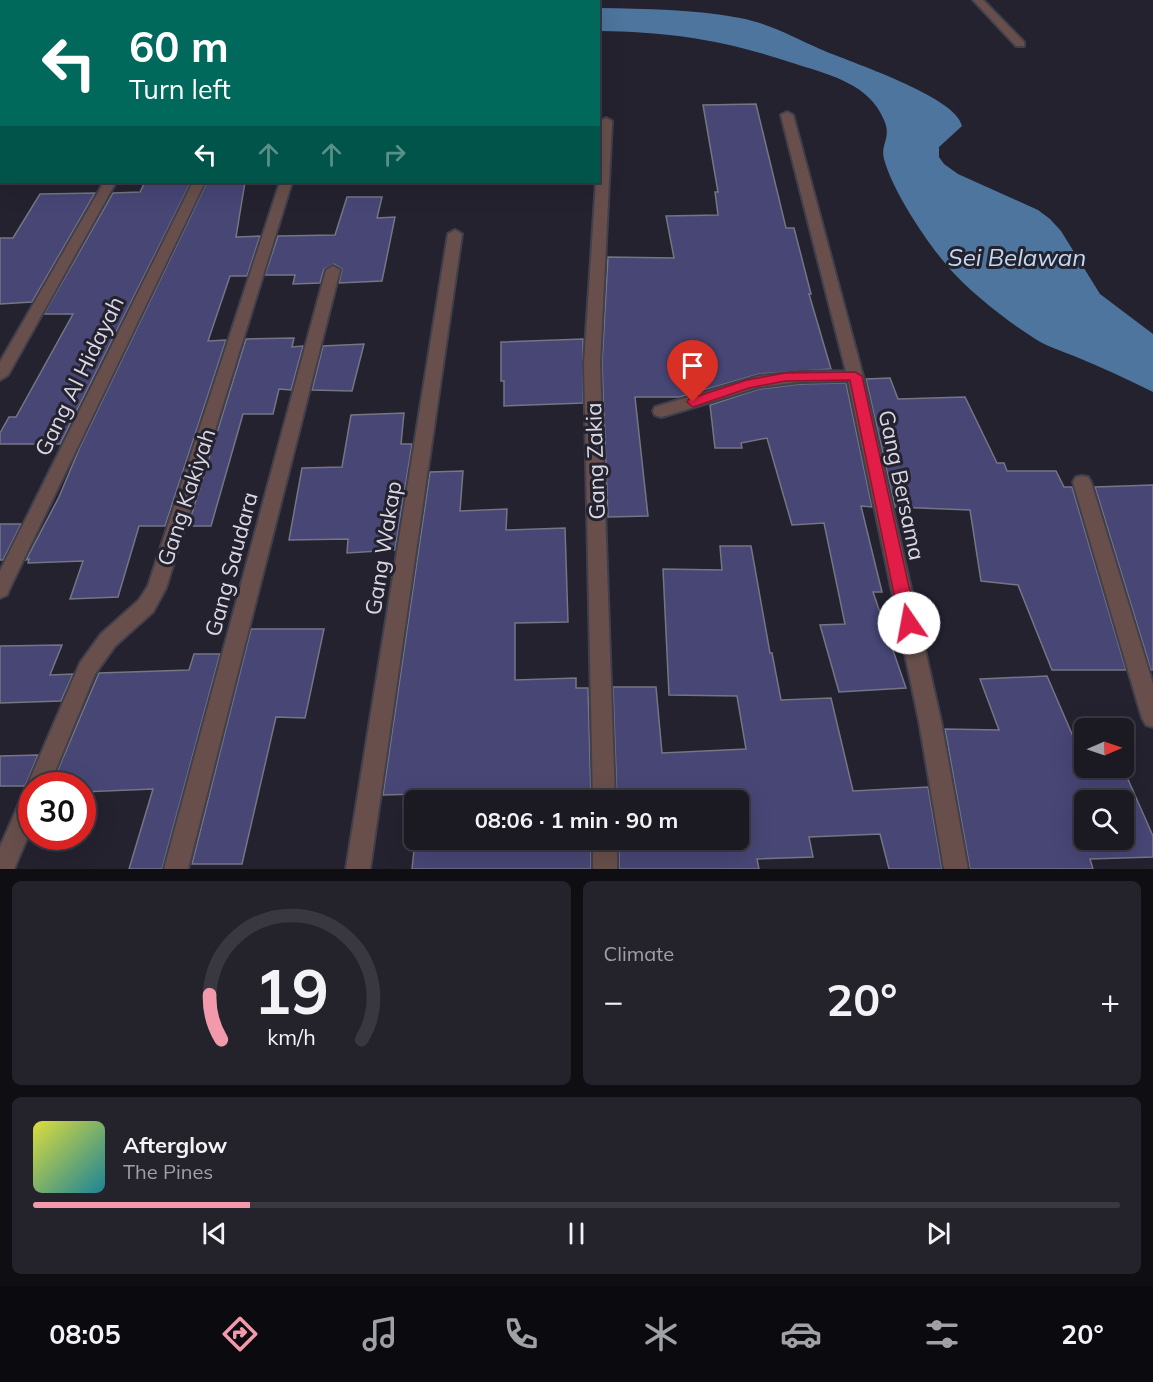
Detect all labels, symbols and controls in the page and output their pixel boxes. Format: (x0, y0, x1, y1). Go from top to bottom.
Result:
text: 60 m (129, 20, 229, 73)
icon: left (30, 24, 108, 102)
text: Turn left (129, 72, 231, 106)
icon: left (189, 138, 222, 171)
icon: ahead (252, 138, 285, 171)
icon: ahead (315, 138, 348, 171)
icon: right (378, 138, 411, 171)
water label: Sei Belawan (948, 242, 1086, 272)
street label: Gang Al Hidayah (28, 292, 130, 460)
pin (667, 340, 718, 402)
icon: arrive (676, 349, 709, 382)
street label: Gang Zakia (579, 402, 611, 520)
street label: Gang Bersama (872, 407, 932, 563)
street label: Gang Kakiyah (151, 425, 221, 569)
street label: Gang Wakap (359, 479, 407, 617)
street label: Gang Saudara (198, 489, 264, 639)
position arrow (877, 591, 941, 655)
north arrow (1074, 718, 1134, 778)
map controls (1074, 718, 1134, 850)
speed limit sign: 30 (18, 772, 96, 850)
button: search (1074, 790, 1134, 850)
text: 08:06 · 1 min · 90 m (475, 806, 678, 834)
text: Climate (604, 941, 674, 966)
text: 19 (254, 951, 329, 1030)
text: 20° (826, 971, 897, 1027)
text: − (604, 980, 623, 1021)
text: + (1100, 980, 1120, 1021)
text: km/h (267, 1023, 315, 1050)
text: Afterglow (123, 1131, 227, 1159)
text: The Pines (123, 1159, 213, 1184)
icon: previous (198, 1217, 231, 1250)
icon: pause (560, 1217, 593, 1250)
icon: next (922, 1217, 955, 1250)
icon: directions (219, 1313, 261, 1355)
icon: music (359, 1313, 401, 1355)
icon: phone (500, 1313, 542, 1355)
icon: climate (640, 1313, 682, 1355)
icon: car (780, 1313, 822, 1355)
icon: filters (921, 1313, 963, 1355)
text: 08:05 (49, 1317, 121, 1351)
text: 20° (1061, 1317, 1104, 1351)

